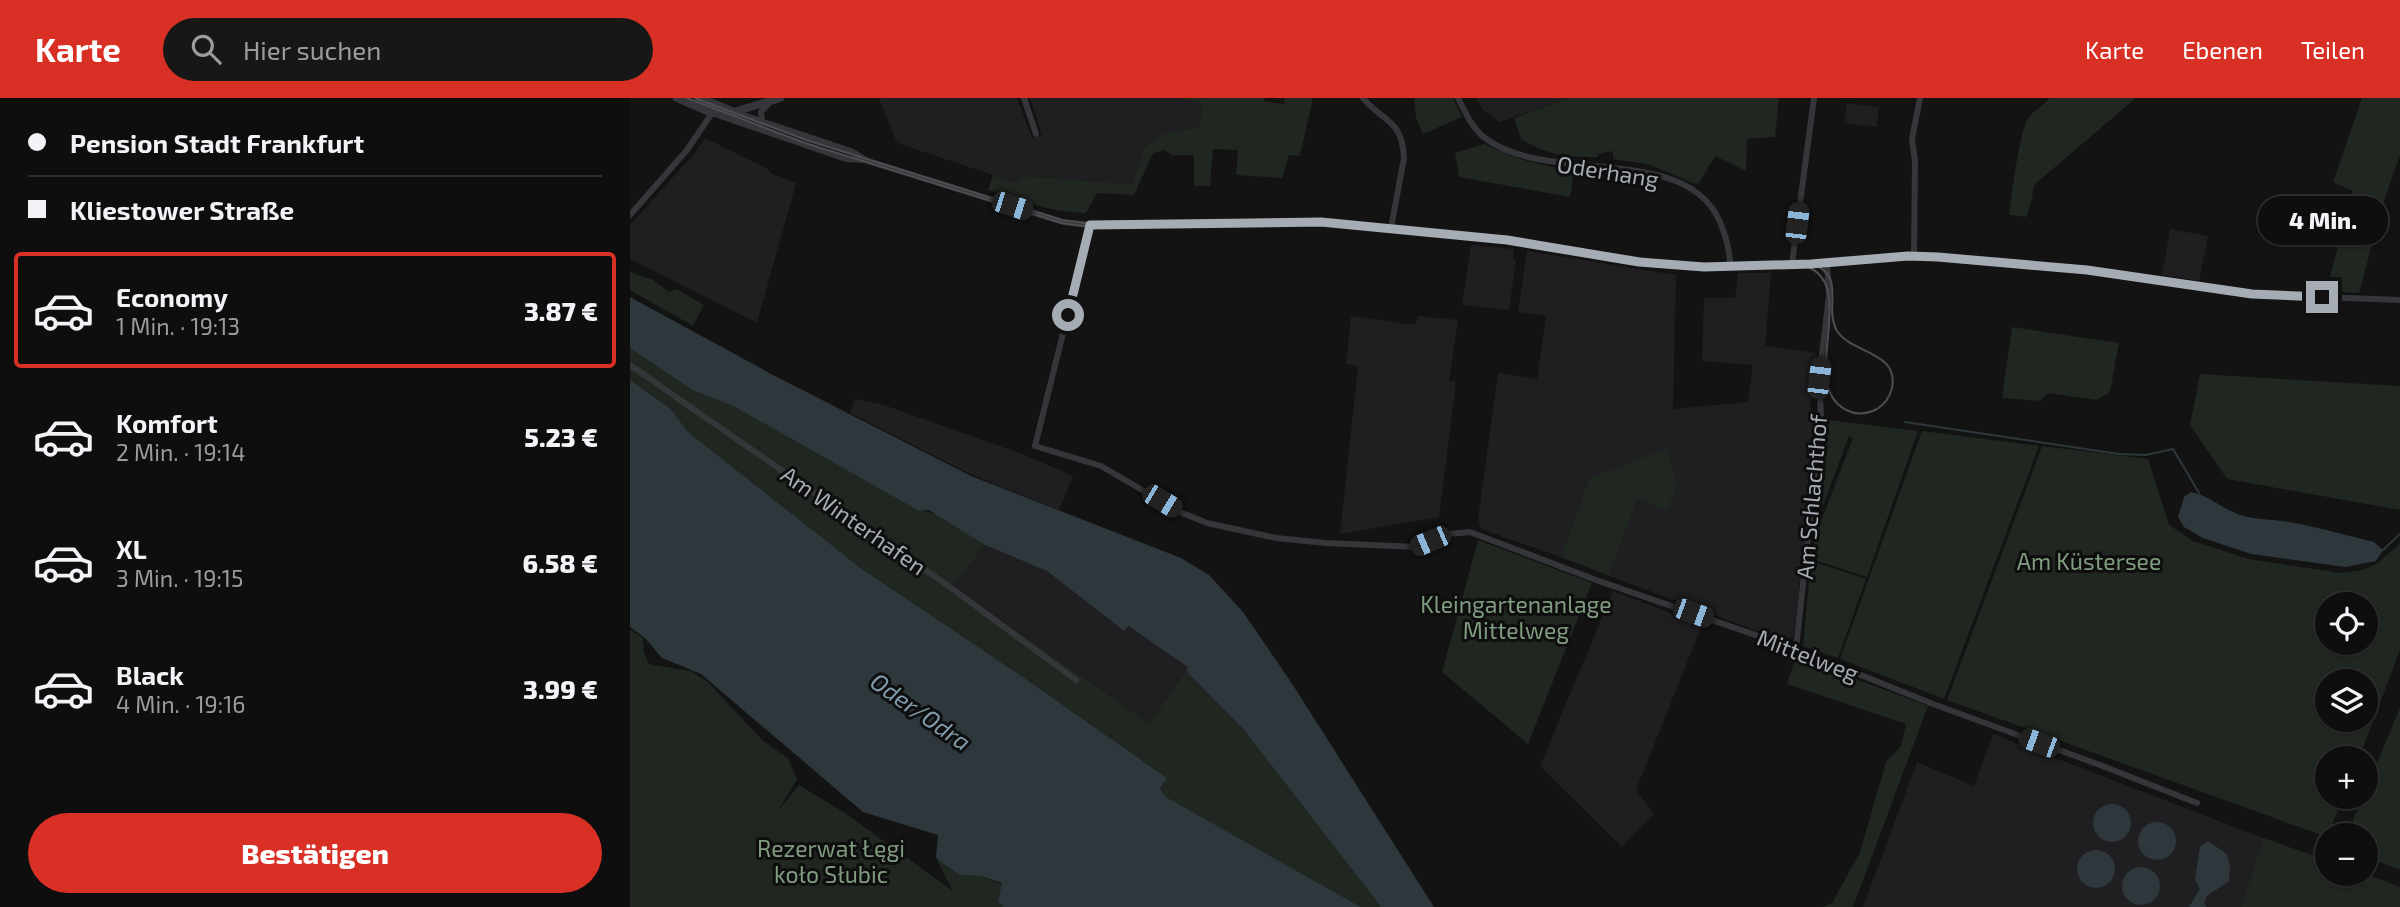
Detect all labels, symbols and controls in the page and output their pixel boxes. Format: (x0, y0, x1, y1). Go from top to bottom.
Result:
search box (163, 18, 653, 81)
text: Karte (35, 29, 121, 69)
icon: search (187, 30, 225, 68)
text: Hier suchen (243, 34, 381, 65)
text: Karte (2085, 35, 2144, 64)
text: Ebenen (2182, 35, 2263, 64)
text: Teilen (2301, 35, 2365, 64)
text: Pension Stadt Frankfurt (70, 127, 364, 158)
street label: Oderhang (1555, 149, 1661, 193)
car (989, 190, 1036, 222)
text: Kliestower Straße (70, 194, 294, 225)
callout: 4 Min. (2257, 195, 2387, 244)
car (1785, 201, 1810, 245)
text: 4 Min. (2289, 206, 2357, 234)
icon: car (32, 279, 95, 342)
text: Economy (116, 281, 228, 312)
route end (2306, 281, 2338, 313)
text: 3.87 € (524, 295, 598, 326)
route start (1052, 299, 1084, 331)
text: 1 Min. · 19:13 (116, 312, 240, 340)
car (1807, 356, 1832, 400)
icon: car (32, 405, 95, 468)
text: Komfort (116, 407, 218, 438)
street label: Am Schlachthof (1790, 412, 1832, 580)
text: 5.23 € (524, 421, 598, 452)
text: 2 Min. · 19:14 (116, 438, 245, 466)
street label: Am Winterhafen (776, 460, 932, 580)
car (1139, 481, 1186, 521)
car (1407, 523, 1454, 559)
icon: car (32, 531, 95, 594)
text: XL (116, 533, 147, 564)
text: 6.58 € (523, 547, 598, 578)
park label: Am Küstersee (2017, 547, 2161, 575)
text: 3 Min. · 19:15 (116, 564, 243, 592)
park label: Kleingartenanlage Mittelweg (1420, 590, 1612, 644)
map controls (2315, 592, 2378, 886)
button: locate (2315, 592, 2378, 655)
car (1670, 596, 1717, 630)
street label: Mittelweg (1753, 623, 1863, 687)
icon: car (32, 657, 95, 720)
text: Black (116, 659, 184, 690)
water label: Oder/Odra (865, 666, 977, 756)
button: layers (2315, 669, 2378, 732)
text: 3.99 € (523, 673, 598, 704)
text: 4 Min. · 19:16 (116, 690, 246, 718)
car (2016, 726, 2063, 760)
button: + (2315, 746, 2378, 809)
button: Bestätigen (28, 813, 602, 893)
button: − (2315, 823, 2378, 886)
park label: Rezerwat Łęgi koło Słubic (757, 834, 905, 888)

